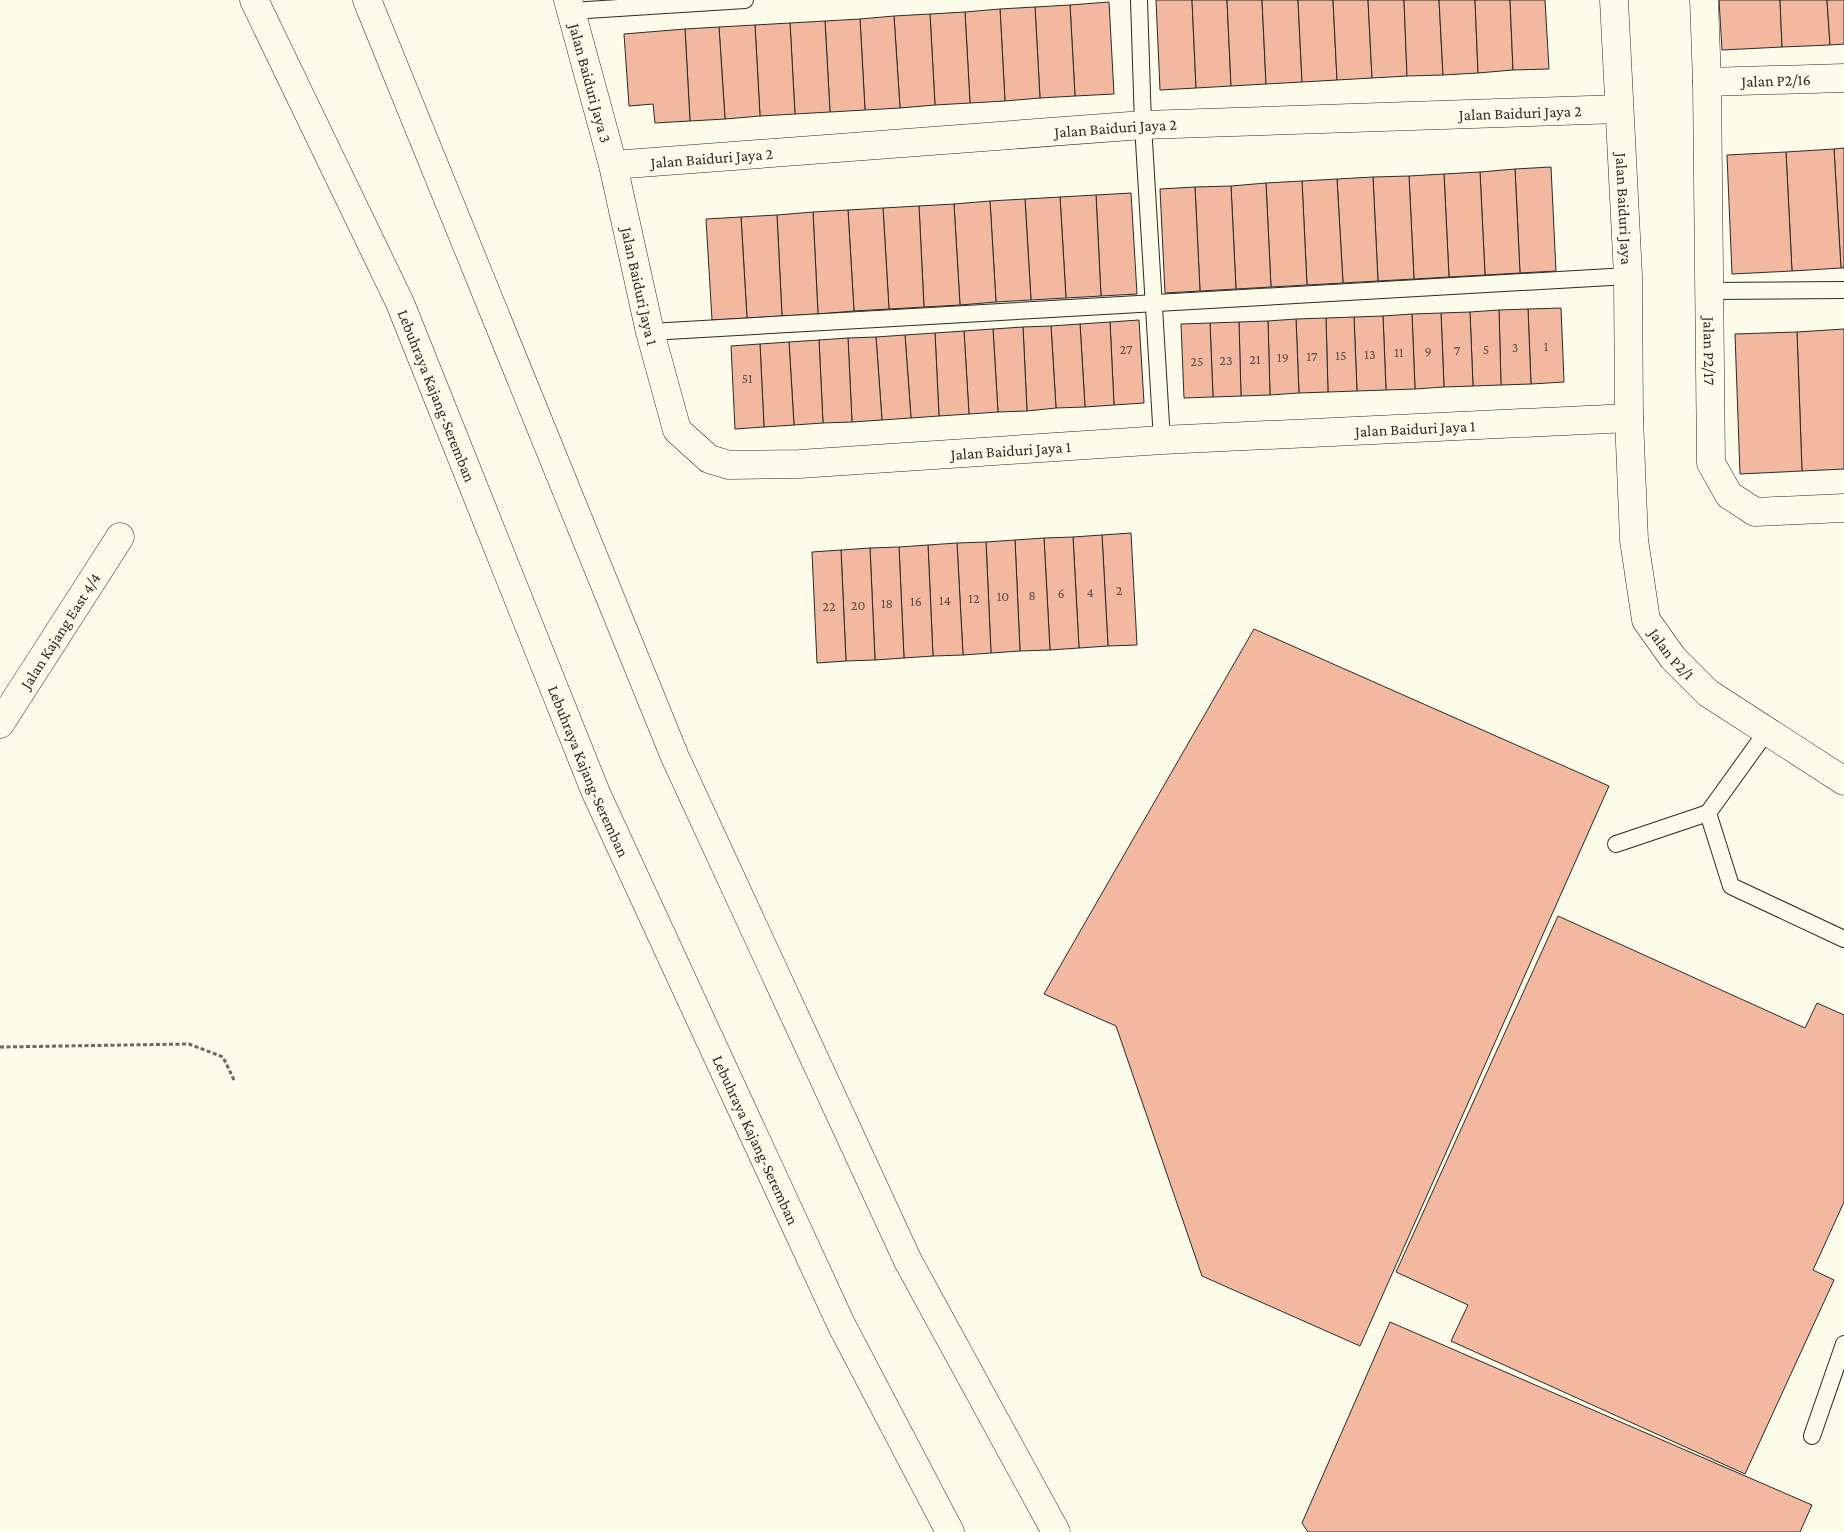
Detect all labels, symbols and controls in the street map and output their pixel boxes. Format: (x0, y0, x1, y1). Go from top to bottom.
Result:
street label: Jalan Baiduri Jaya 3 (565, 20, 615, 144)
street label: Jalan P2/16 (1739, 70, 1811, 91)
street label: Jalan Baiduri Jaya 2 (1457, 102, 1582, 124)
street label: Jalan Baiduri Jaya 2 (1052, 115, 1178, 141)
street label: Jalan Baiduri Jaya 2 (648, 144, 774, 172)
street label: Jalan Baiduri Jaya (1612, 150, 1636, 266)
street label: Jalan Baiduri Jaya 1 (617, 223, 662, 347)
street label: Lebuhraya Kajang-Seremban (395, 307, 479, 485)
street label: Jalan P2/17 (1700, 314, 1719, 386)
house number: 1 (1544, 338, 1549, 354)
house number: 3 (1512, 339, 1518, 355)
house number: 27 (1120, 341, 1133, 357)
house number: 5 (1483, 341, 1489, 357)
house number: 7 (1454, 342, 1461, 358)
house number: 9 (1424, 343, 1432, 359)
house number: 11 (1394, 344, 1404, 360)
house number: 13 (1364, 346, 1376, 362)
house number: 15 (1335, 347, 1347, 363)
house number: 17 (1306, 348, 1318, 364)
house number: 19 (1277, 349, 1289, 365)
house number: 21 (1249, 351, 1261, 367)
house number: 23 (1219, 352, 1233, 368)
house number: 25 (1190, 353, 1204, 369)
house number: 51 (741, 370, 753, 386)
street label: Jalan Baiduri Jaya 1 (1353, 417, 1476, 440)
street label: Jalan Baiduri Jaya 1 (948, 438, 1071, 464)
street label: Jalan Kajang East 4/4 (16, 570, 103, 694)
house number: 2 (1116, 582, 1123, 598)
house number: 4 (1086, 584, 1094, 600)
house number: 6 (1057, 585, 1065, 601)
house number: 8 (1028, 587, 1036, 603)
house number: 10 (997, 588, 1009, 604)
house number: 12 (968, 590, 980, 606)
house number: 14 (939, 592, 951, 608)
house number: 16 (910, 593, 922, 609)
house number: 18 (881, 595, 893, 611)
house number: 20 (851, 597, 865, 613)
house number: 22 (822, 598, 836, 614)
street label: Jalan P2/1 (1644, 623, 1698, 683)
street label: Lebuhraya Kajang-Seremban (545, 683, 633, 860)
street label: Lebuhraya Kajang-Seremban (710, 1053, 803, 1227)

